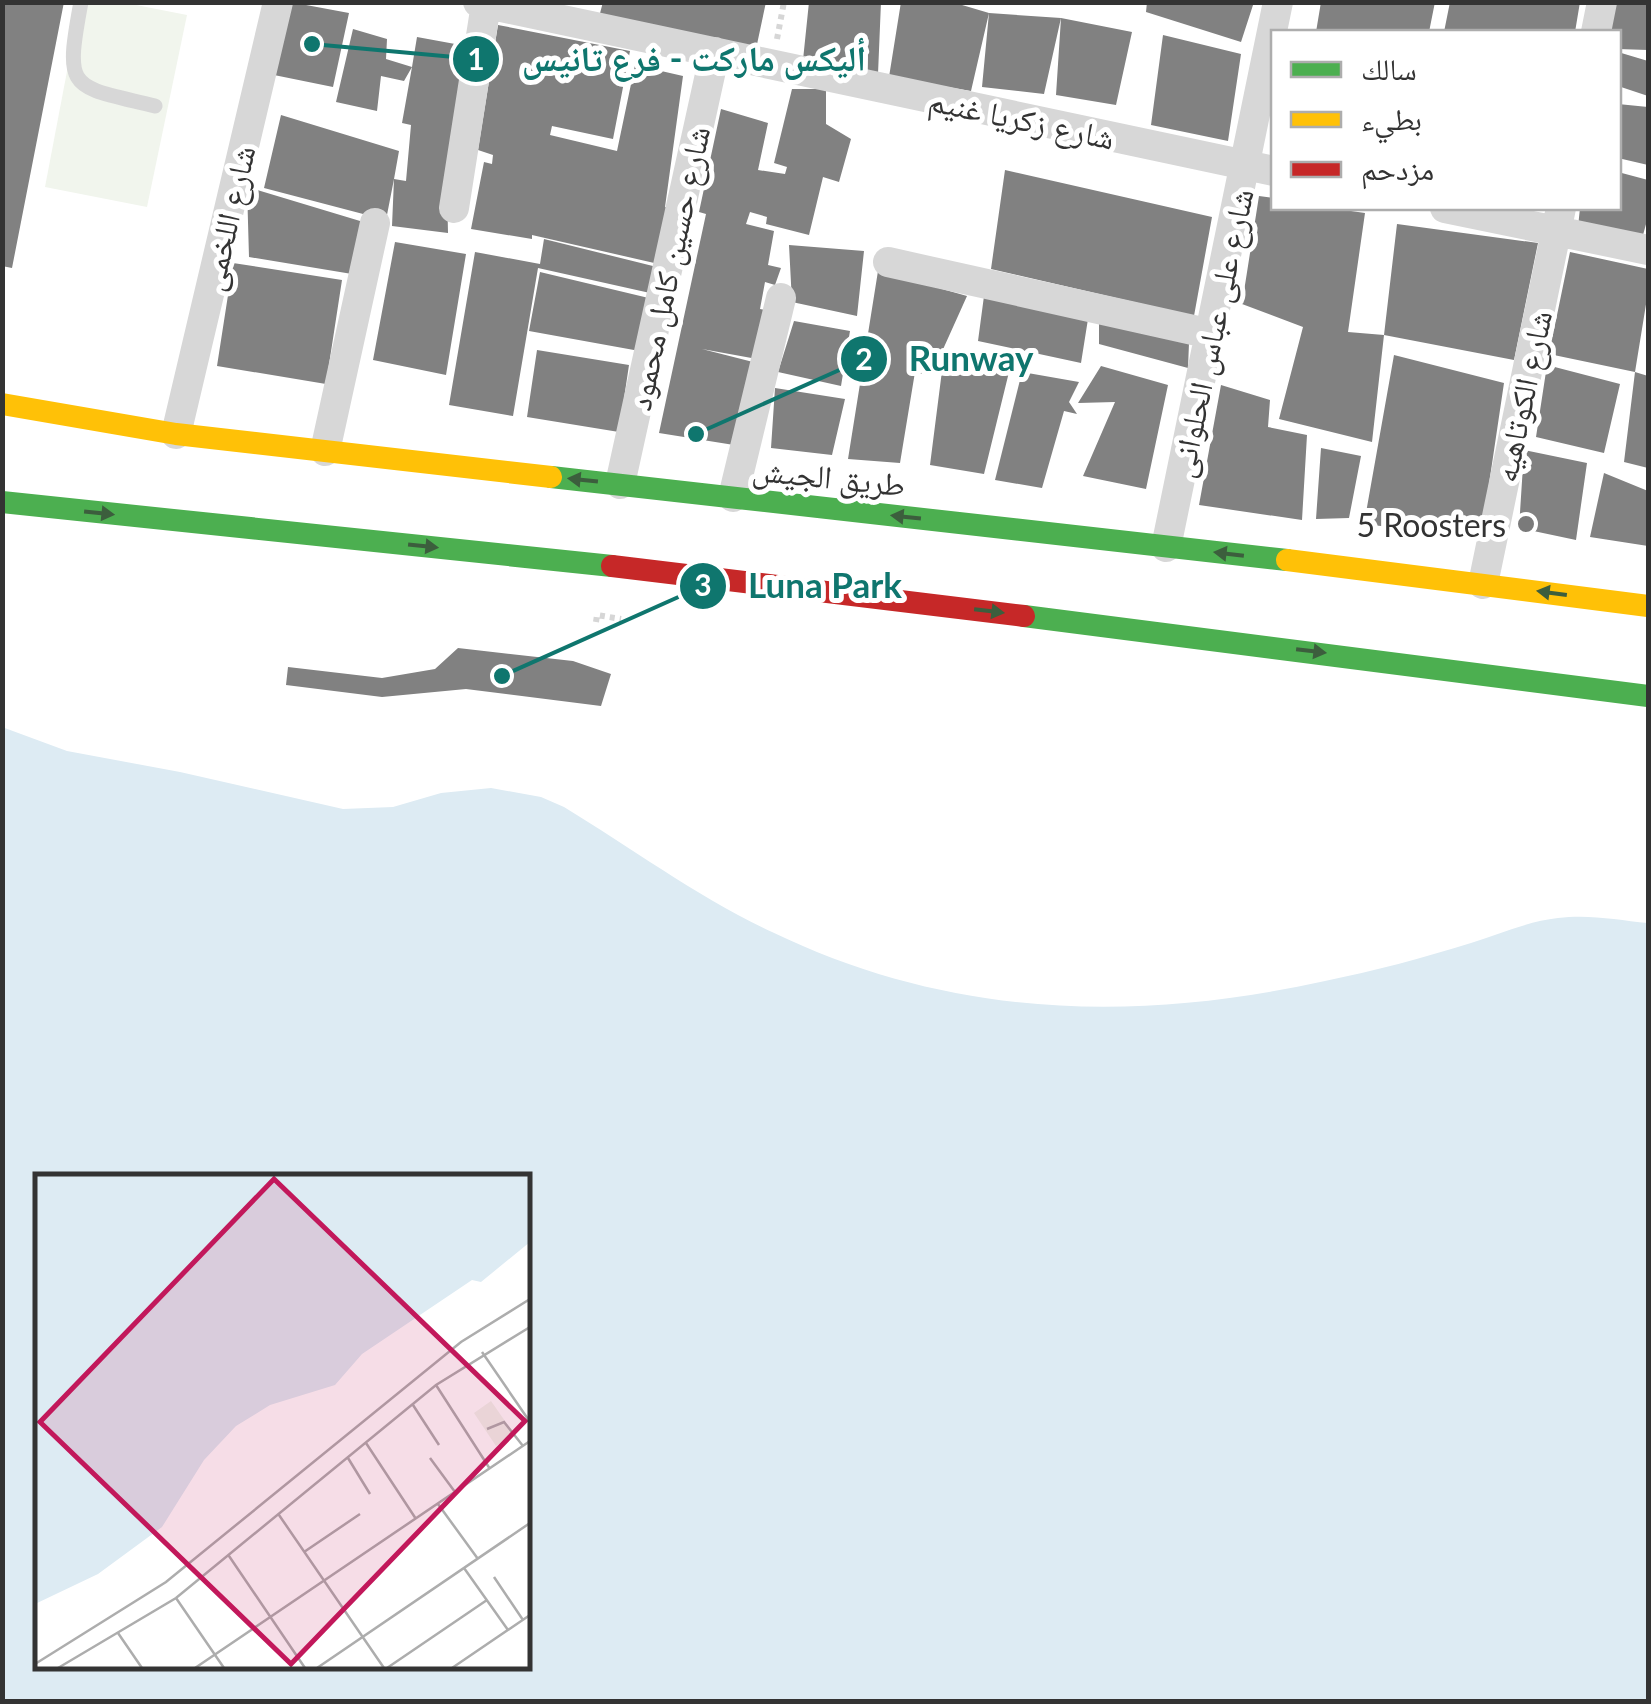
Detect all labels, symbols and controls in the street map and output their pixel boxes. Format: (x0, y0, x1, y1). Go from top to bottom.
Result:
callout: أليكس ماركت - فرع تانيس (451, 27, 886, 92)
legend (1271, 30, 1621, 210)
text: أليكس ماركت - فرع تانيس (522, 36, 866, 82)
text: 1 (467, 40, 485, 76)
text: سالك (1361, 50, 1417, 86)
street label: شارع زكريا غنيم (925, 79, 1118, 160)
text: بطيء (1361, 100, 1422, 144)
street label: شارع حسين كامل محمود (619, 122, 719, 414)
street label: شارع اللخمى (191, 142, 265, 295)
text: مزدحم (1361, 150, 1434, 190)
street label: شارع على عباس الحلوانى (1161, 185, 1263, 481)
street label: شارع الكوتاهيه (1485, 307, 1561, 486)
callout: Runway (839, 327, 1053, 392)
text: Runway (909, 336, 1034, 378)
text: 2 (855, 340, 873, 376)
street label: طريق الجيش (750, 449, 907, 505)
one-way arrow (567, 472, 599, 488)
one-way arrow (84, 505, 116, 521)
place label: 5 Roosters (1356, 505, 1506, 544)
one-way arrow (890, 509, 922, 525)
marker: 5 Roosters (1515, 513, 1537, 535)
one-way arrow (407, 538, 439, 554)
one-way arrow (1213, 546, 1245, 562)
callout: Luna Park (678, 553, 922, 618)
text: Luna Park (748, 563, 902, 605)
text: 3 (694, 566, 712, 602)
one-way arrow (1536, 585, 1567, 601)
one-way arrow (974, 603, 1005, 619)
one-way arrow (1296, 643, 1328, 659)
inset map (35, 1174, 530, 1669)

